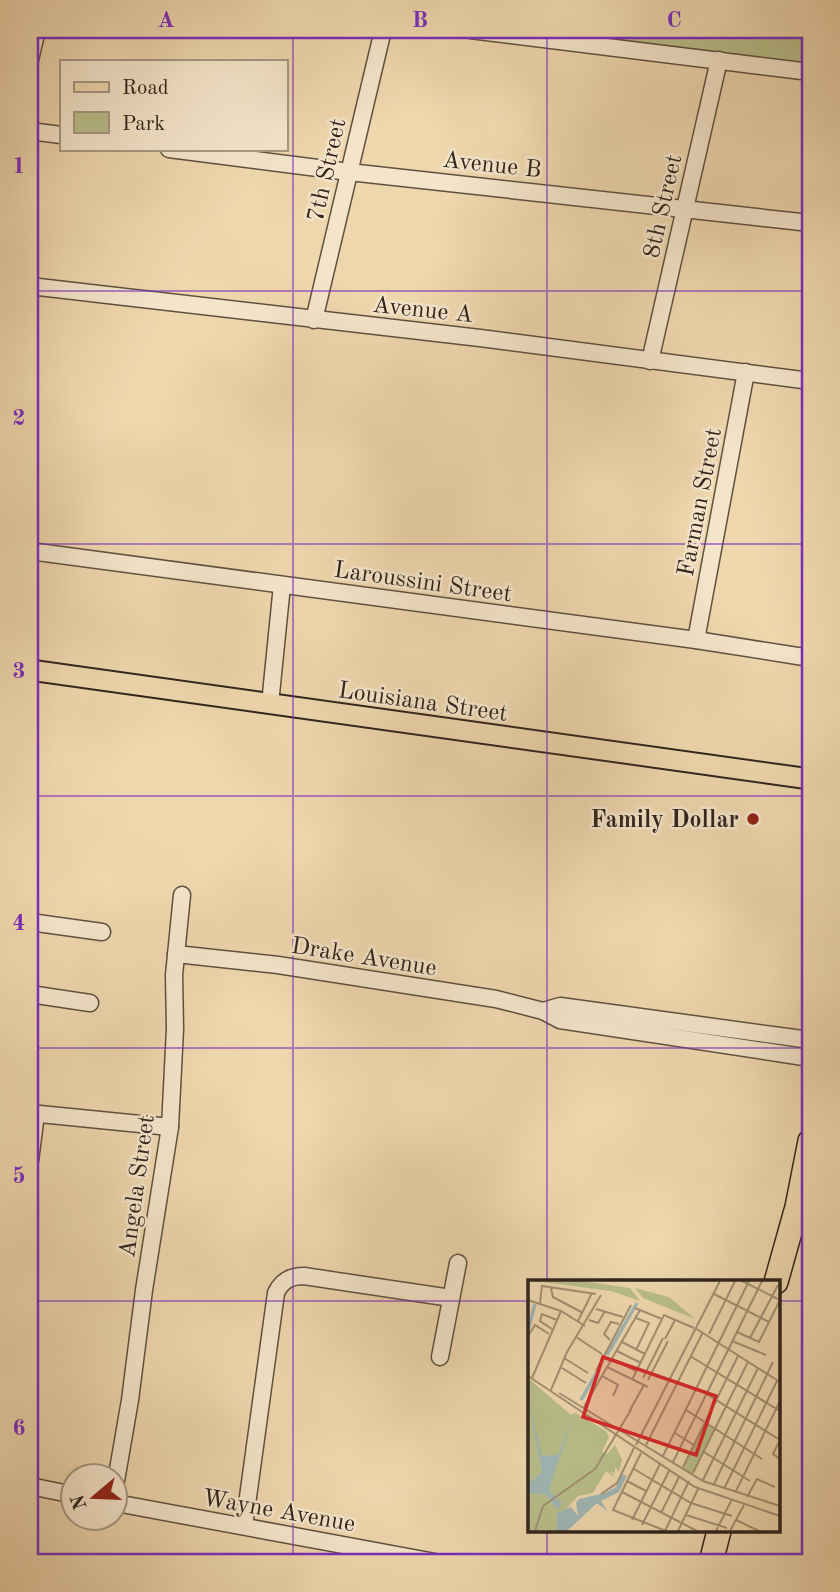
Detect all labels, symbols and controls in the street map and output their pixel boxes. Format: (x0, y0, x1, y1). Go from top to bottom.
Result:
text: A (157, 9, 175, 32)
text: B (412, 9, 428, 32)
text: C (666, 9, 682, 32)
legend (60, 60, 287, 150)
text: Road (122, 78, 169, 99)
text: Park (122, 114, 165, 135)
street label: 7th Street (304, 116, 352, 225)
street label: Avenue B (441, 149, 543, 183)
street label: 8th Street (640, 152, 688, 261)
text: 1 (12, 155, 26, 178)
street label: Avenue A (371, 294, 474, 328)
text: 2 (12, 407, 26, 430)
street label: Farman Street (675, 426, 727, 579)
street label: Laroussini Street (332, 559, 513, 607)
text: 3 (12, 660, 26, 683)
street label: Louisiana Street (336, 679, 509, 727)
place label: Family Dollar (590, 809, 739, 833)
marker: Family Dollar (745, 811, 761, 827)
text: 4 (12, 912, 26, 935)
street label: Drake Avenue (289, 935, 438, 981)
street label: Angela Street (116, 1113, 160, 1259)
text: 5 (12, 1165, 26, 1188)
inset map (528, 1280, 780, 1532)
text: 6 (12, 1417, 26, 1440)
north arrow (60, 1462, 130, 1532)
street label: Wayne Avenue (200, 1487, 357, 1537)
text: N (69, 1491, 92, 1512)

